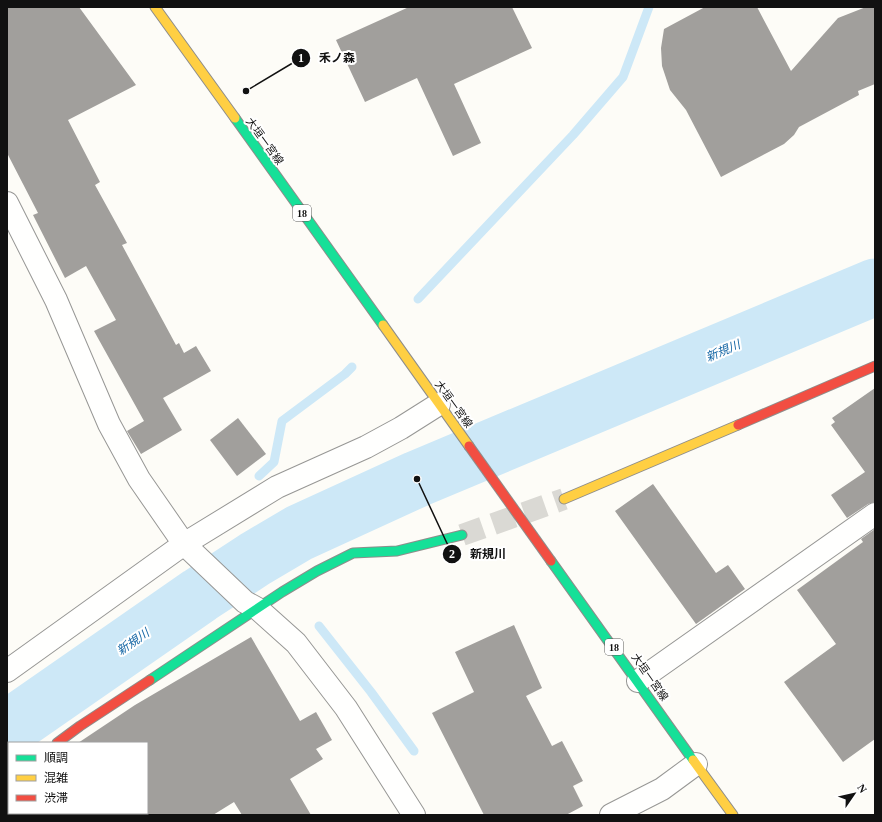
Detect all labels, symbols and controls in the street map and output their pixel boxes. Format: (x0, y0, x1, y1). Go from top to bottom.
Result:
callout: 禾ノ森 (291, 46, 363, 70)
text: 1 (298, 51, 304, 65)
text: 禾ノ森 (319, 51, 355, 65)
street label: 大垣一宮線 (244, 115, 286, 167)
road number: 18 (293, 205, 311, 221)
water label: 新規川 (704, 337, 744, 364)
street label: 大垣一宮線 (433, 378, 475, 430)
callout: 新規川 (442, 542, 514, 566)
text: 2 (449, 547, 455, 561)
text: 新規川 (470, 547, 506, 561)
water label: 新規川 (114, 625, 153, 658)
road number: 18 (605, 639, 623, 655)
street label: 大垣一宮線 (629, 651, 671, 703)
legend (8, 742, 148, 814)
text: 順調 (44, 751, 68, 765)
text: 混雑 (44, 771, 68, 785)
north arrow (834, 774, 874, 814)
text: N (855, 782, 870, 795)
text: 渋滞 (44, 791, 68, 805)

